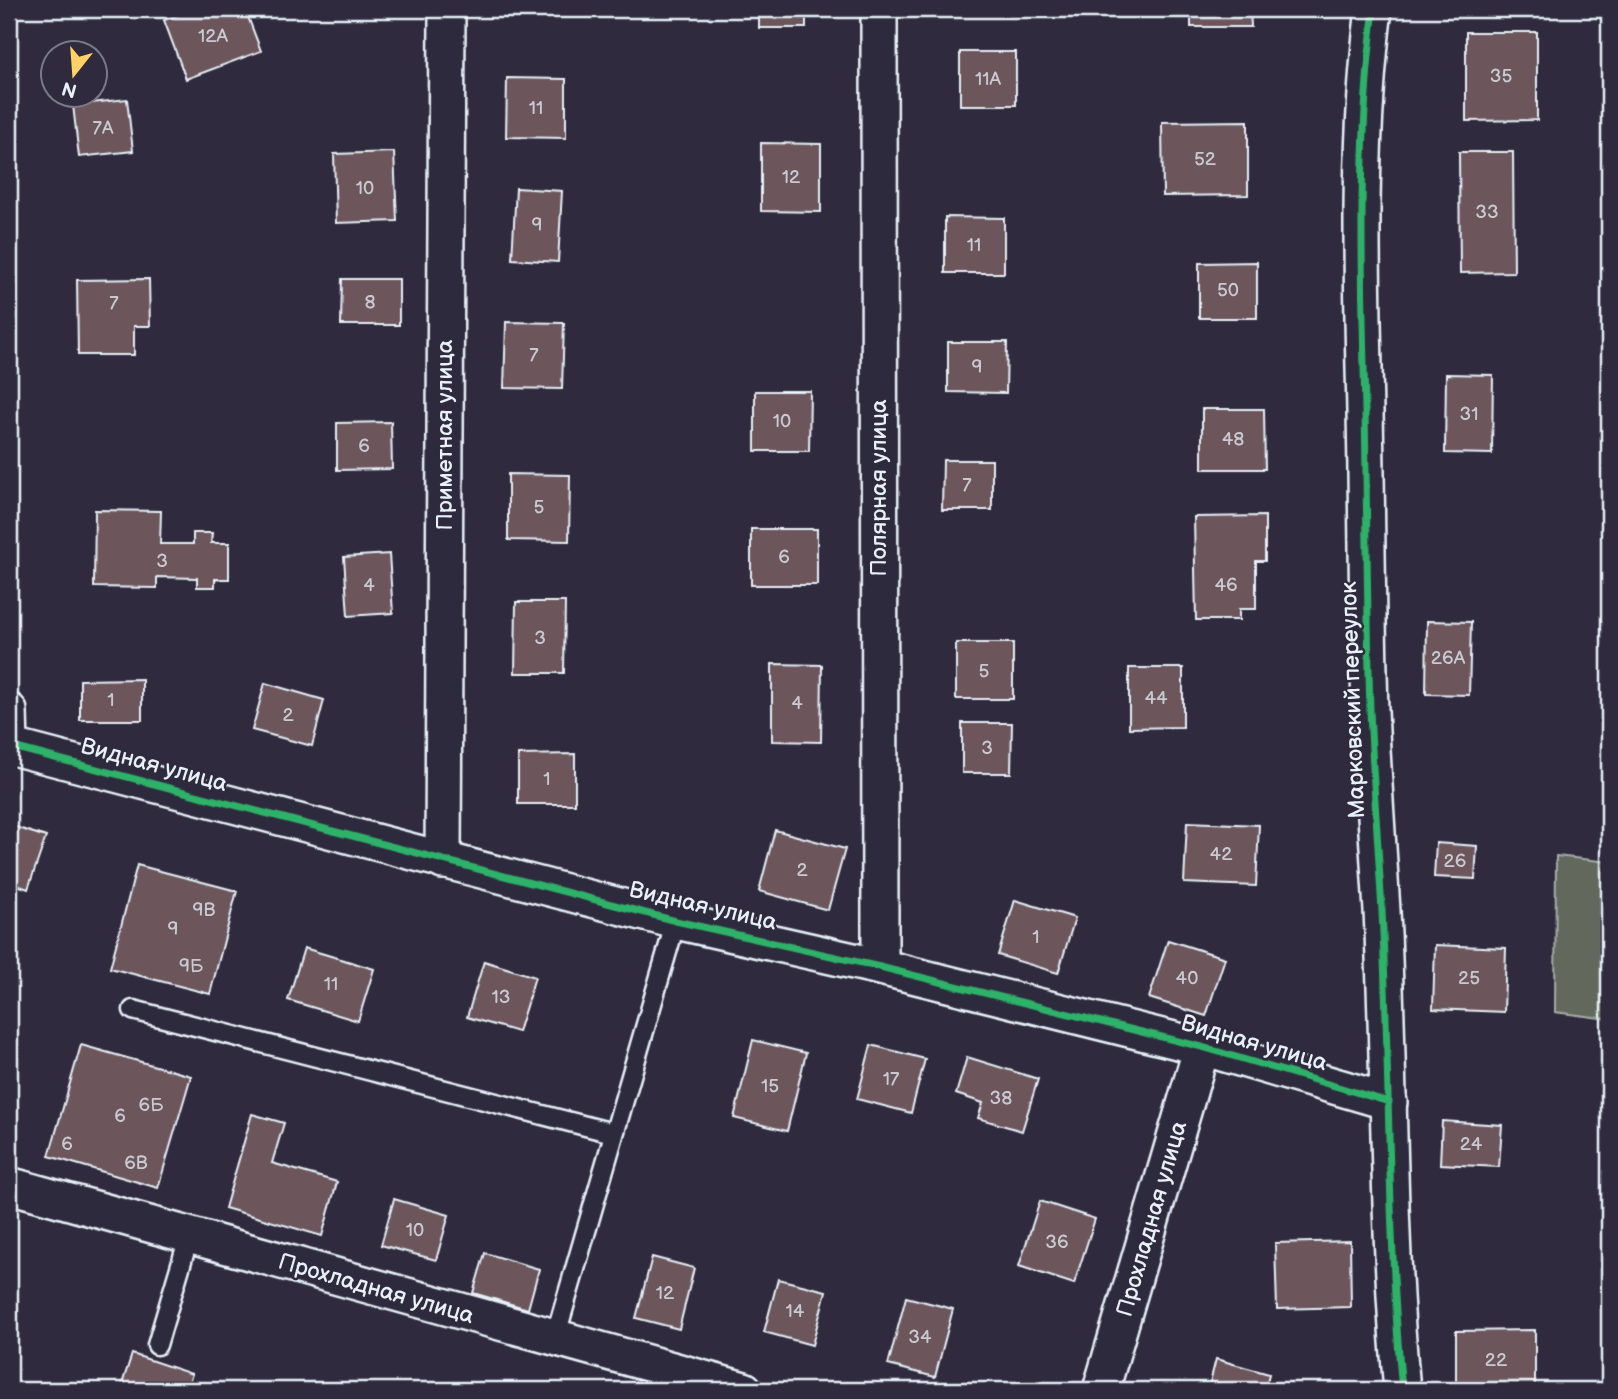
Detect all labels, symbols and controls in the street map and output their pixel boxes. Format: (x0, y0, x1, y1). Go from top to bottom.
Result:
house number: 12А (198, 25, 229, 48)
north arrow (38, 38, 108, 108)
house number: 35 (1490, 65, 1512, 88)
house number: 11А (975, 68, 1002, 91)
text: N (59, 76, 80, 102)
house number: 11 (529, 97, 543, 120)
house number: 7А (93, 117, 114, 140)
house number: 52 (1194, 148, 1217, 171)
house number: 12 (782, 166, 801, 189)
house number: 10 (356, 177, 374, 200)
house number: 33 (1475, 201, 1499, 224)
house number: 9 (532, 214, 542, 237)
house number: 11 (967, 234, 981, 257)
house number: 50 (1217, 279, 1239, 302)
house number: 8 (364, 291, 376, 314)
house number: 7 (109, 292, 119, 315)
street label: Приметная улица (431, 339, 459, 530)
house number: 7 (529, 344, 539, 367)
house number: 9 (972, 356, 982, 379)
street label: Полярная улица (865, 399, 893, 577)
house number: 31 (1459, 403, 1479, 426)
house number: 10 (773, 410, 791, 433)
house number: 48 (1222, 428, 1244, 451)
house number: 6 (358, 435, 370, 458)
house number: 7 (962, 474, 972, 497)
house number: 5 (534, 496, 545, 519)
house number: 6 (778, 546, 790, 569)
house number: 3 (156, 550, 168, 573)
house number: 4 (363, 574, 375, 597)
house number: 46 (1214, 574, 1238, 597)
street label: Марковский переулок (1335, 580, 1371, 819)
house number: 3 (534, 627, 546, 650)
house number: 26А (1431, 647, 1466, 670)
house number: 5 (979, 660, 990, 683)
house number: 44 (1144, 687, 1168, 710)
house number: 1 (107, 689, 115, 712)
house number: 4 (791, 692, 803, 715)
house number: 2 (282, 704, 294, 727)
street label: Видная улица (78, 732, 231, 798)
house number: 3 (981, 737, 993, 760)
house number: 1 (543, 768, 551, 791)
house number: 42 (1210, 843, 1233, 866)
house number: 26 (1444, 850, 1466, 873)
house number: 2 (796, 859, 808, 882)
street label: Видная улица (626, 875, 780, 937)
house number: 9В (192, 899, 216, 922)
house number: 9 (168, 918, 178, 941)
house number: 1 (1032, 926, 1040, 949)
house number: 9Б (179, 955, 204, 978)
house number: 40 (1176, 967, 1198, 990)
house number: 25 (1458, 967, 1480, 990)
house number: 11 (324, 973, 338, 996)
house number: 13 (491, 986, 511, 1009)
street label: Видная улица (1178, 1009, 1331, 1077)
house number: 17 (883, 1068, 900, 1091)
house number: 15 (761, 1075, 779, 1098)
house number: 38 (990, 1087, 1012, 1110)
house number: 6Б (139, 1094, 164, 1117)
house number: 6 (114, 1105, 126, 1128)
street label: Прохладная улица (1111, 1118, 1193, 1320)
house number: 6 (61, 1133, 73, 1156)
house number: 24 (1460, 1133, 1483, 1156)
house number: 6В (124, 1152, 148, 1175)
house number: 10 (406, 1219, 424, 1242)
house number: 36 (1045, 1231, 1069, 1254)
street label: Прохладная улица (275, 1248, 477, 1330)
house number: 12 (656, 1282, 675, 1305)
house number: 14 (786, 1300, 805, 1323)
house number: 34 (908, 1326, 932, 1349)
house number: 22 (1485, 1349, 1508, 1372)

